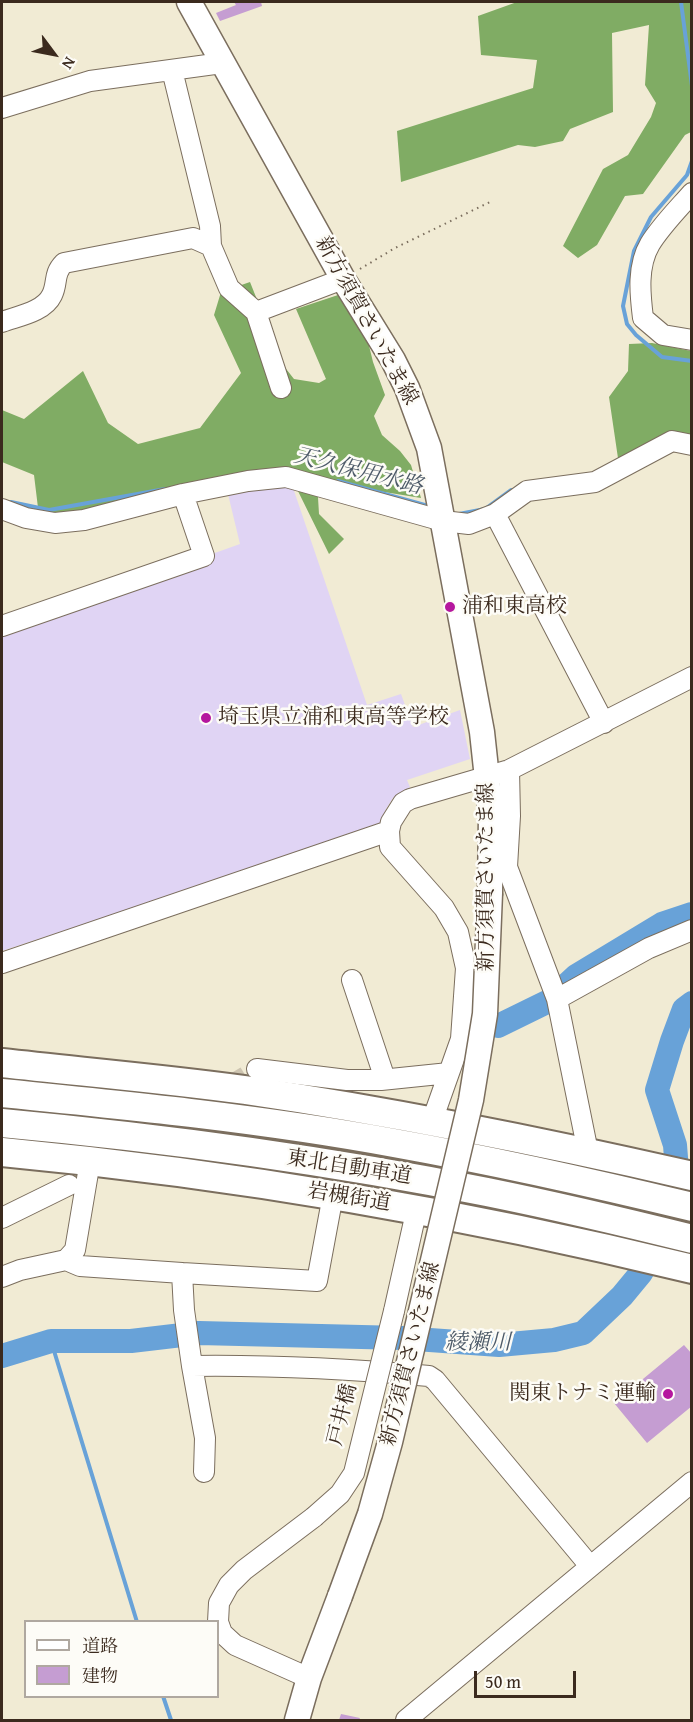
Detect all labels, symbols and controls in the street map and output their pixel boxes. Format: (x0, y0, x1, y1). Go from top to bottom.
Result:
north arrow (24, 24, 84, 84)
text: N (56, 53, 82, 74)
street label: 新方須賀さいたま線 (309, 232, 423, 410)
water label: 天久保用水路 (291, 443, 425, 501)
place label: 浦和東高校 (462, 594, 567, 620)
marker: 浦和東高校 (443, 600, 457, 614)
place label: 埼玉県立浦和東高等学校 (218, 705, 449, 731)
marker: 埼玉県立浦和東高等学校 (199, 711, 213, 725)
street label: 新方須賀さいたま線 (474, 783, 500, 971)
street label: 東北自動車道 (285, 1146, 413, 1190)
street label: 岩槻街道 (306, 1179, 392, 1217)
street label: 新方須賀さいたま線 (376, 1259, 446, 1449)
water label: 綾瀬川 (445, 1330, 511, 1356)
street label: 戸井橋 (323, 1381, 363, 1449)
place label: 関東トナミ運輸 (509, 1381, 656, 1407)
marker: 関東トナミ運輸 (661, 1387, 675, 1401)
legend (24, 1620, 219, 1698)
text: 道路 (82, 1632, 118, 1659)
scale bar (477, 1659, 579, 1697)
text: 建物 (82, 1662, 118, 1689)
text: 50 m (485, 1668, 521, 1695)

